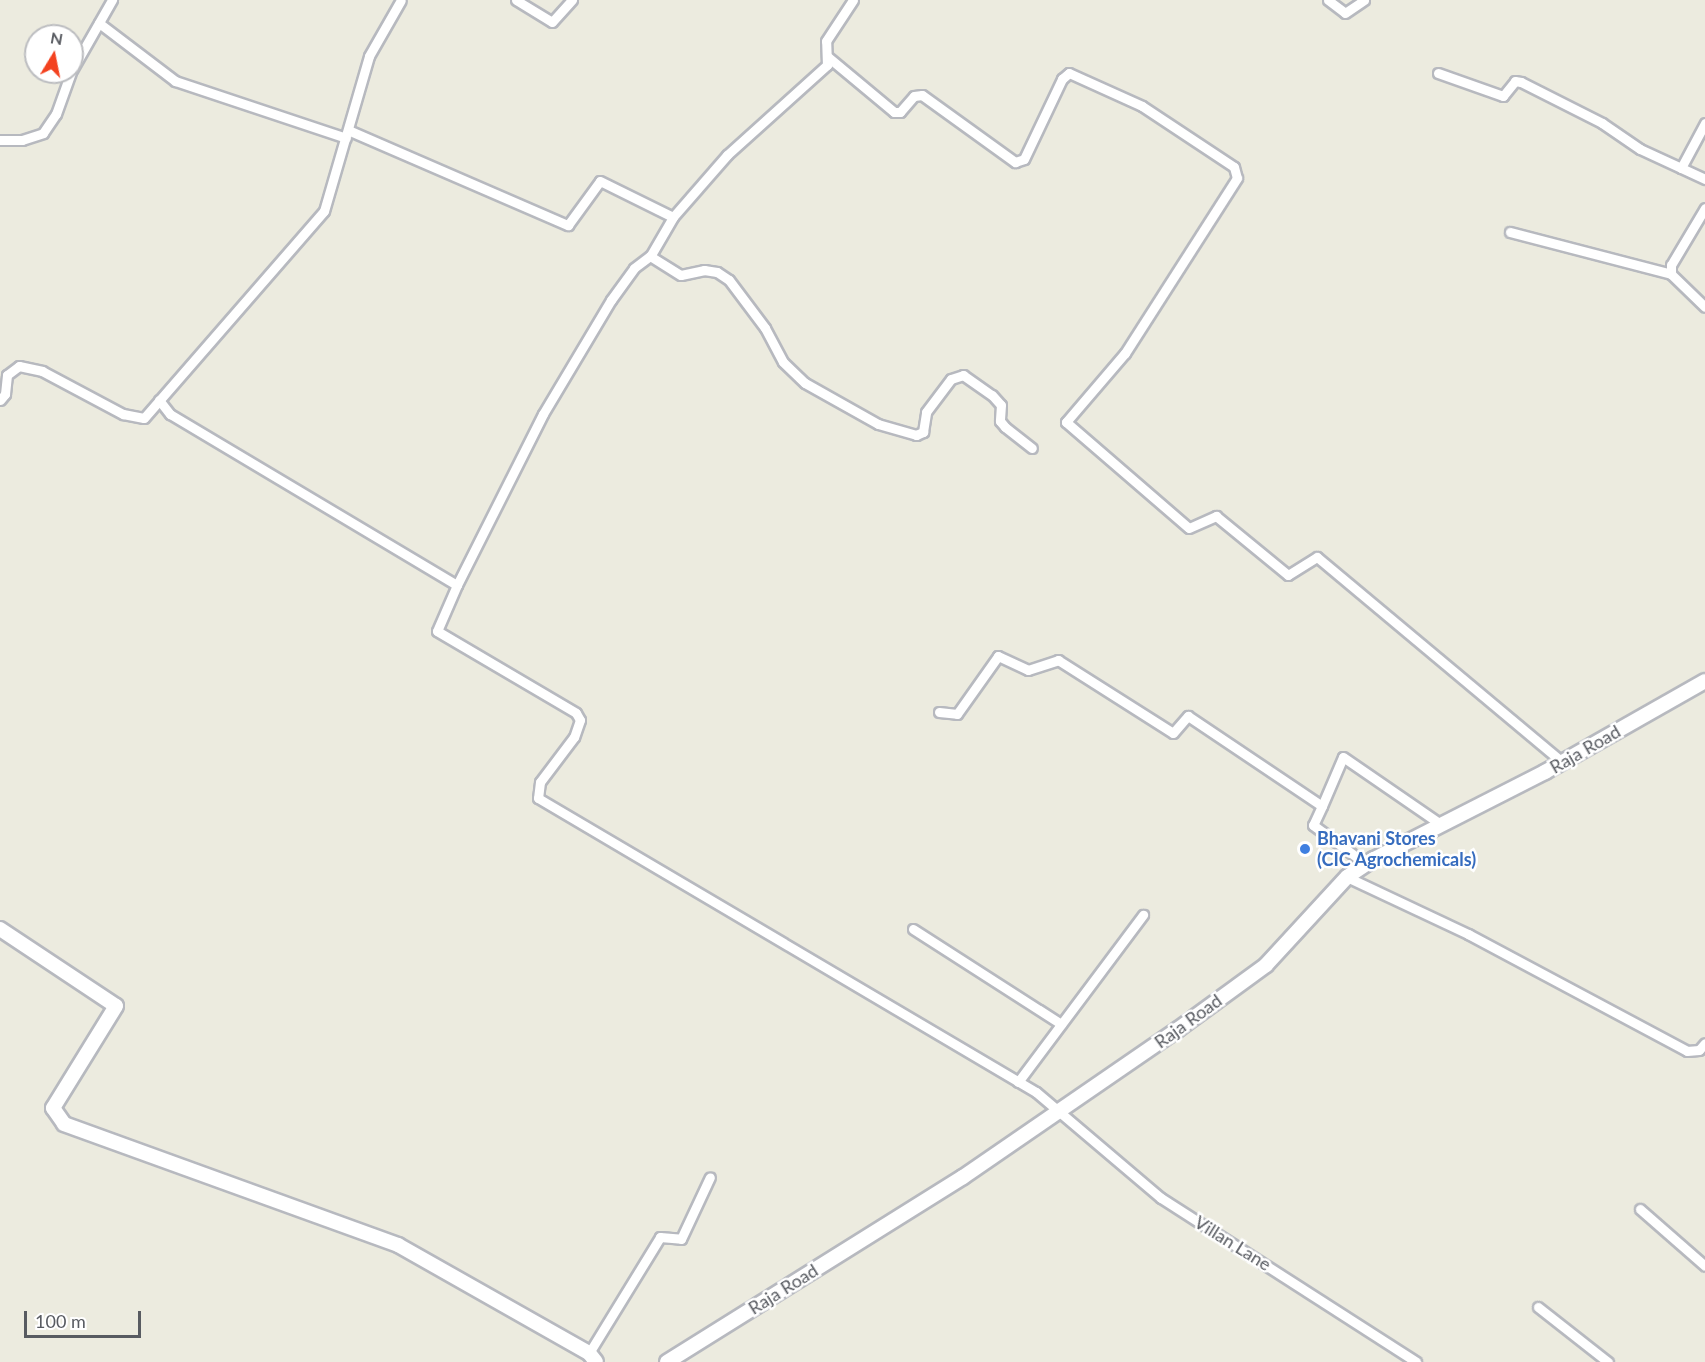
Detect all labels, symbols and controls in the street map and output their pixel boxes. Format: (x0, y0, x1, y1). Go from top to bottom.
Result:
north arrow (24, 24, 84, 84)
text: N (49, 27, 65, 48)
street label: Raja Road (1546, 720, 1624, 778)
place label: Bhavani Stores (CIC Agrochemicals) (1317, 828, 1477, 870)
marker: Bhavani Stores (CIC Agrochemicals) (1298, 842, 1312, 856)
street label: Raja Road (1150, 989, 1226, 1053)
street label: Villan Lane (1191, 1211, 1275, 1275)
street label: Raja Road (744, 1259, 822, 1319)
scale bar (27, 1299, 144, 1337)
text: 100 m (35, 1310, 86, 1332)

